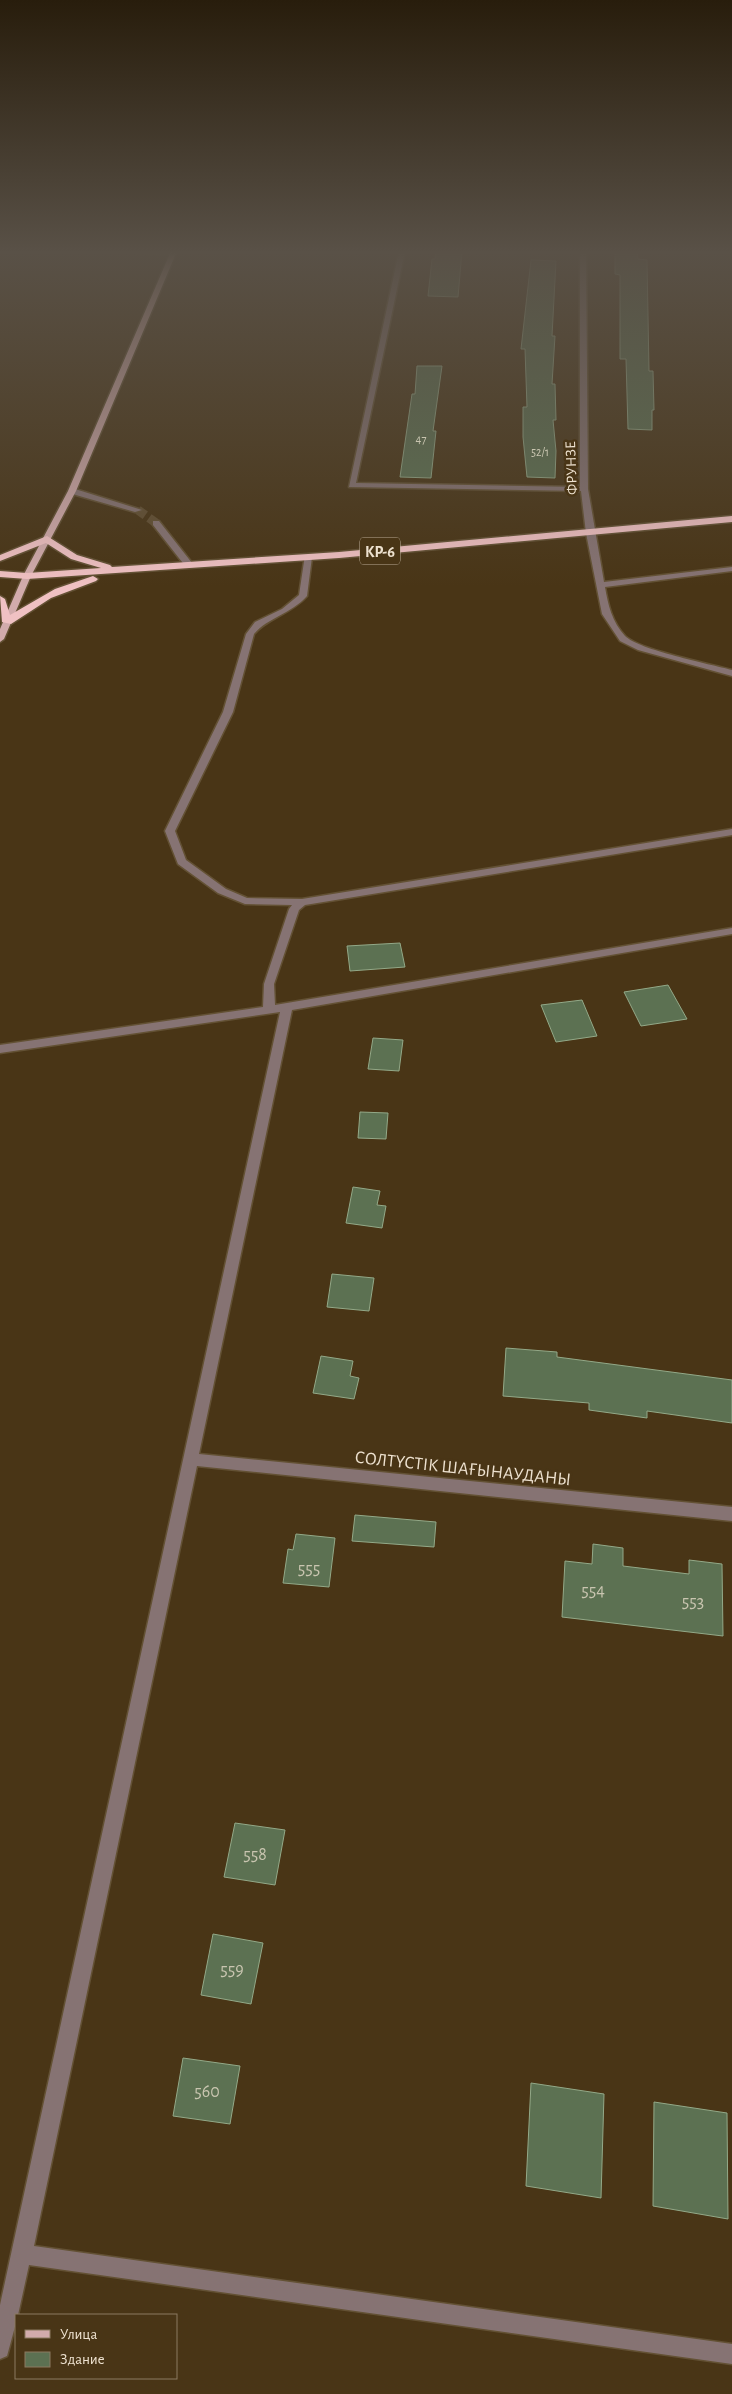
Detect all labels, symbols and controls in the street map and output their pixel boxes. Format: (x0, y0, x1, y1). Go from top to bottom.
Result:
house number: 47 (416, 433, 426, 445)
street label: ФРУНЗЕ (563, 441, 580, 495)
house number: 52/1 (531, 446, 549, 458)
road number: KP-6 (360, 538, 400, 564)
street label: СОЛТҮСТІК ШАҒЫНАУДАНЫ (354, 1449, 572, 1489)
house number: 555 (298, 1560, 320, 1578)
house number: 554 (581, 1582, 605, 1600)
house number: 553 (682, 1593, 704, 1611)
house number: 558 (243, 1846, 267, 1864)
house number: 559 (220, 1961, 244, 1979)
house number: 560 (194, 2083, 220, 2101)
legend (15, 2314, 178, 2379)
text: Улица (60, 2327, 97, 2342)
text: Здание (60, 2352, 105, 2367)

